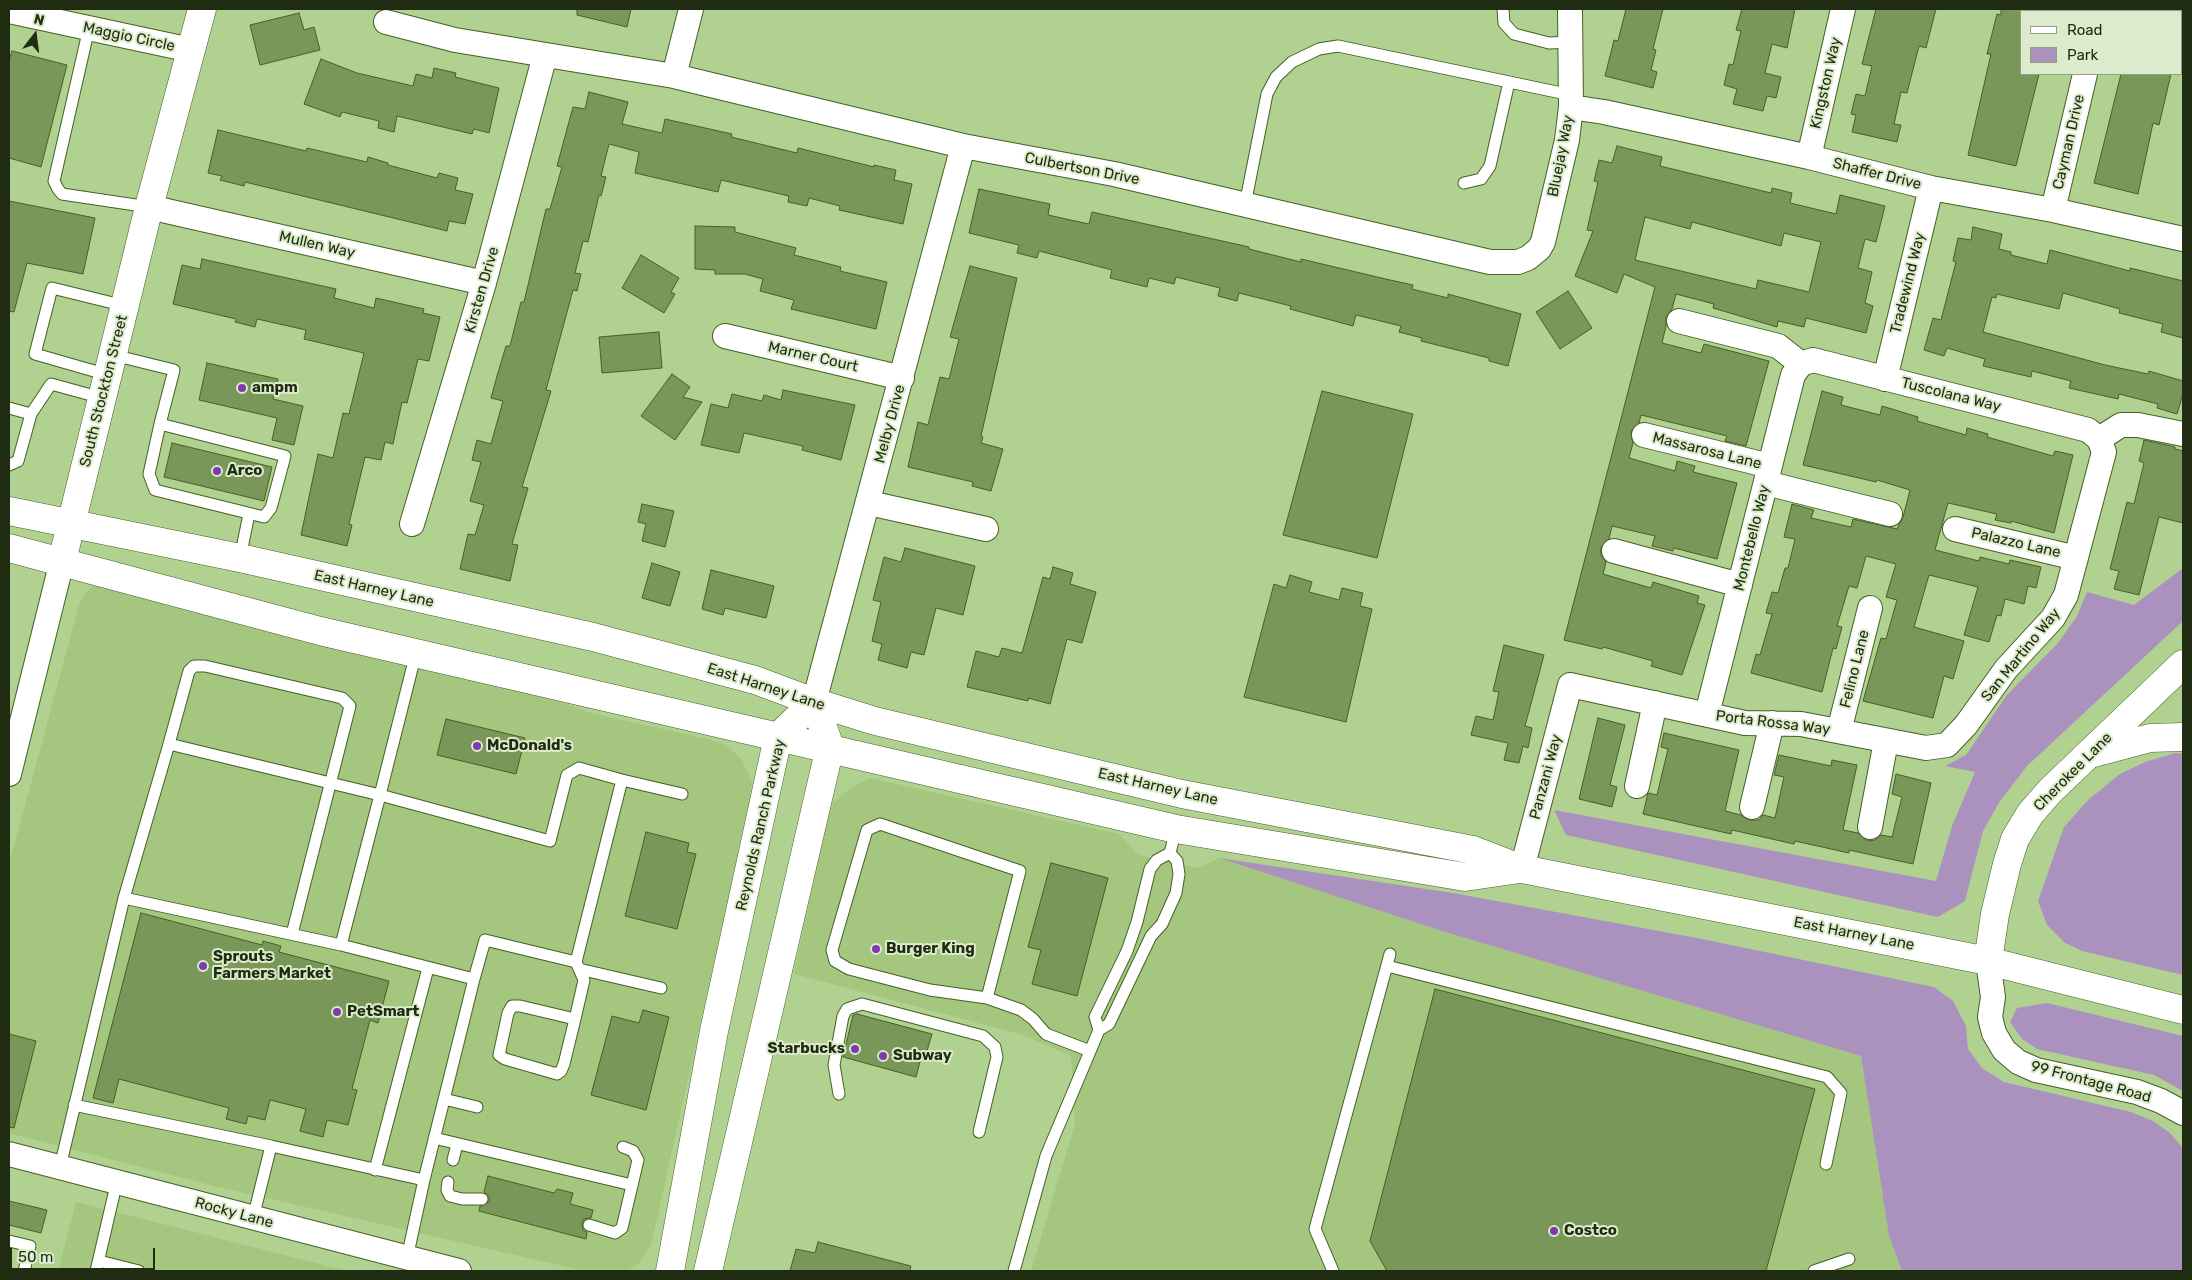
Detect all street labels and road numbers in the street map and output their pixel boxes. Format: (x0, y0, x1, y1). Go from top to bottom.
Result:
street label: Maggio Circle (81, 18, 177, 56)
street label: Kingston Way (1807, 35, 1845, 131)
street label: Cayman Drive (2049, 93, 2089, 191)
street label: Bluejay Way (1544, 114, 1578, 198)
street label: Culbertson Drive (1023, 149, 1141, 189)
street label: Shaffer Drive (1831, 154, 1923, 194)
street label: Mullen Way (277, 228, 357, 262)
street label: Tradewind Way (1887, 230, 1929, 336)
street label: Kirsten Drive (461, 245, 503, 335)
street label: South Stockton Street (76, 313, 132, 469)
street label: Marner Court (766, 338, 860, 376)
street label: Tuscolana Way (1899, 374, 2003, 416)
street label: Melby Drive (871, 383, 909, 465)
street label: Massarosa Lane (1651, 429, 1763, 473)
street label: Montebello Way (1730, 483, 1774, 593)
street label: Palazzo Lane (1969, 524, 2063, 562)
street label: East Harney Lane (312, 566, 436, 612)
street label: San Martino Way (1978, 605, 2064, 705)
street label: Felino Lane (1837, 628, 1873, 710)
street label: East Harney Lane (705, 659, 827, 715)
street label: Porta Rossa Way (1715, 707, 1831, 739)
street label: Cherokee Lane (2030, 729, 2116, 815)
street label: Panzani Way (1526, 733, 1566, 821)
street label: Reynolds Ranch Parkway (733, 738, 789, 912)
street label: East Harney Lane (1096, 764, 1220, 810)
street label: East Harney Lane (1792, 913, 1916, 955)
street label: 99 Frontage Road (2029, 1057, 2153, 1107)
street label: Rocky Lane (193, 1194, 275, 1232)

